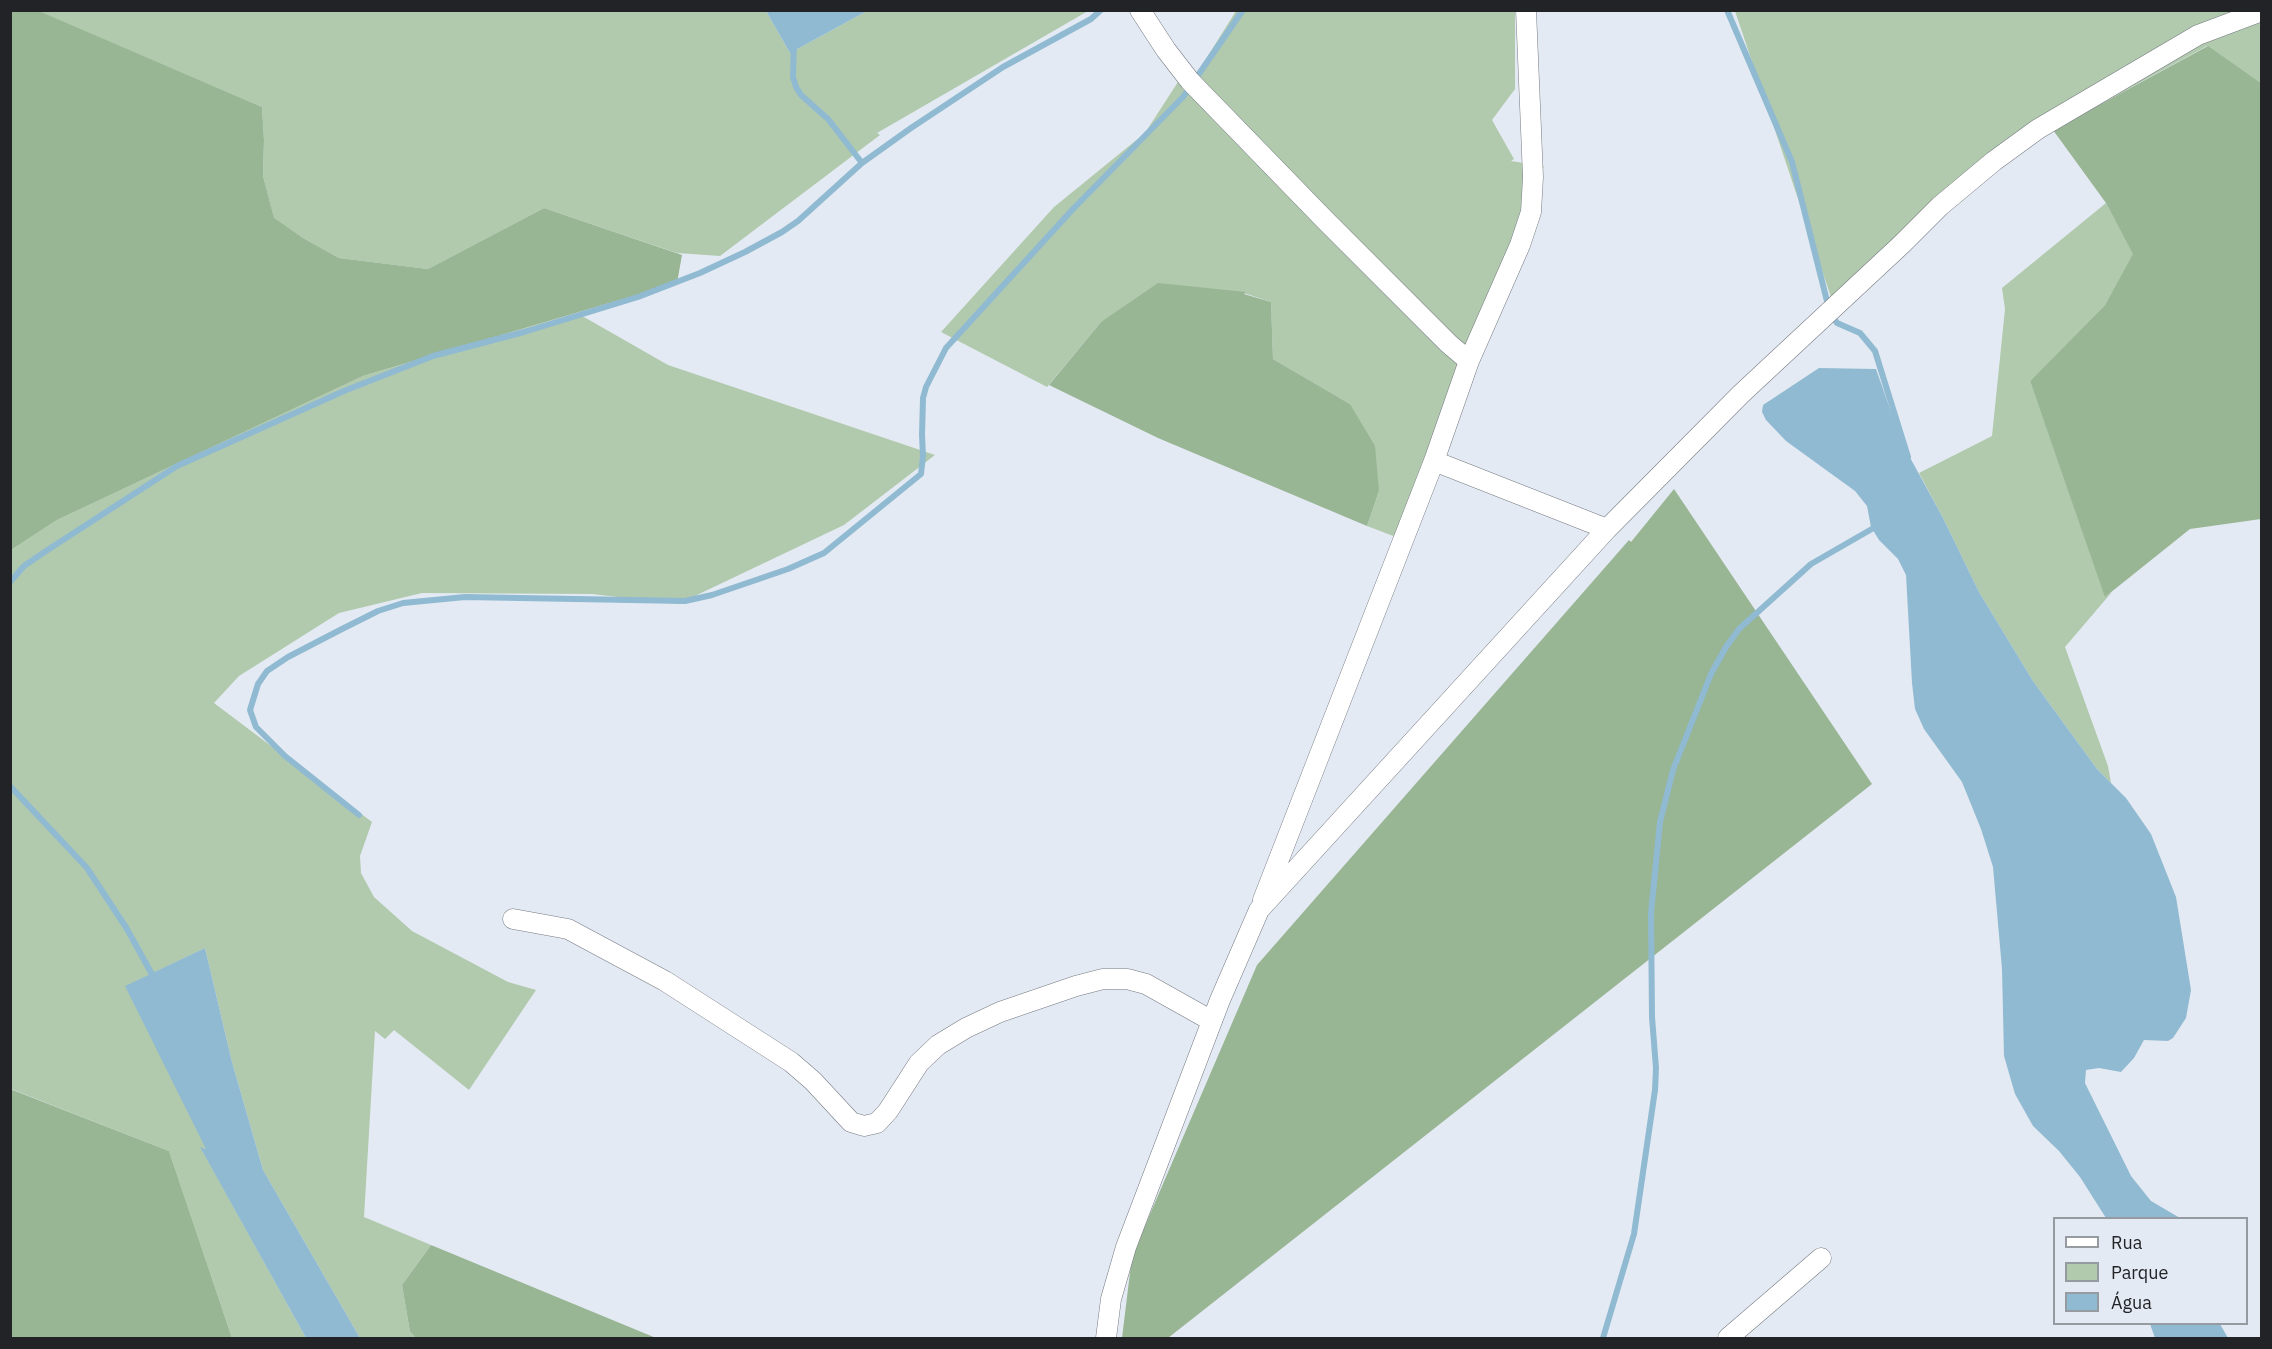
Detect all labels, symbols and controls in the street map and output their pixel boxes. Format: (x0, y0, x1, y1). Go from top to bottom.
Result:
legend (2053, 1217, 2248, 1325)
text: Rua (2111, 1231, 2142, 1254)
text: Parque (2111, 1261, 2168, 1284)
text: Água (2111, 1291, 2152, 1314)

